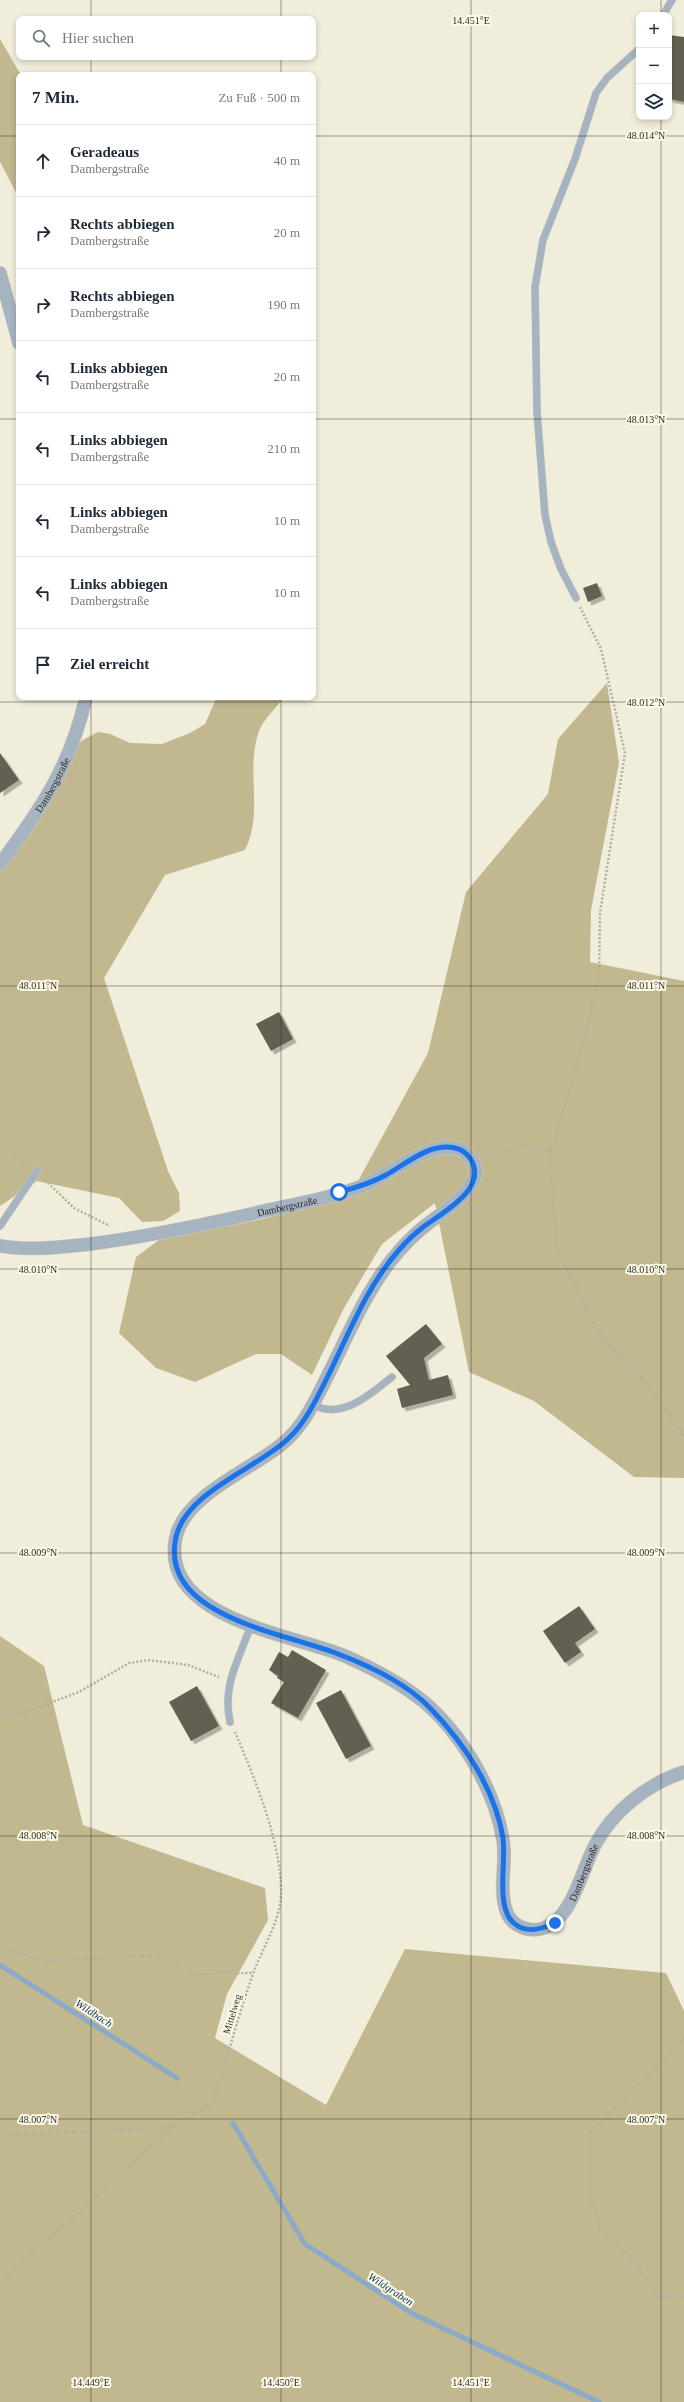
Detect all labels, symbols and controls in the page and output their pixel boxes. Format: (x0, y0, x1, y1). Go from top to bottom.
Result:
map controls (636, 12, 672, 120)
button: + (636, 12, 672, 48)
text: 14.451°E (452, 15, 490, 26)
search box (16, 16, 316, 60)
icon: search (30, 27, 52, 49)
text: Hier suchen (62, 30, 134, 46)
button: − (636, 48, 672, 84)
button: layers (636, 84, 672, 120)
text: 7 Min. (32, 88, 79, 107)
text: Zu Fuß · 500 m (218, 90, 300, 105)
text: 48.014°N (627, 130, 665, 141)
text: Geradeaus (70, 144, 139, 160)
icon: ahead (32, 150, 54, 172)
text: 40 m (274, 153, 300, 168)
text: Dambergstraße (70, 161, 149, 176)
text: Rechts abbiegen (70, 216, 175, 232)
icon: right (32, 222, 54, 244)
text: 20 m (274, 225, 300, 240)
text: Dambergstraße (70, 233, 149, 248)
text: Rechts abbiegen (70, 288, 175, 304)
icon: right (32, 294, 54, 316)
text: 190 m (267, 297, 300, 312)
text: Dambergstraße (70, 305, 149, 320)
text: Links abbiegen (70, 360, 168, 376)
icon: left (32, 366, 54, 388)
text: 20 m (274, 369, 300, 384)
text: Dambergstraße (70, 377, 149, 392)
text: 48.013°N (627, 414, 665, 425)
text: Links abbiegen (70, 432, 168, 448)
icon: left (32, 438, 54, 460)
text: 210 m (267, 441, 300, 456)
text: Dambergstraße (70, 449, 149, 464)
text: Links abbiegen (70, 504, 168, 520)
icon: left (32, 510, 54, 532)
text: 10 m (274, 513, 300, 528)
text: Dambergstraße (70, 521, 149, 536)
text: Links abbiegen (70, 576, 168, 592)
icon: left (32, 582, 54, 604)
text: 10 m (274, 585, 300, 600)
text: Dambergstraße (70, 593, 149, 608)
icon: arrive (32, 654, 54, 676)
text: Ziel erreicht (70, 656, 149, 672)
text: 48.012°N (627, 697, 665, 708)
street label: Dambergstraße (33, 755, 72, 814)
text: 48.011°N (19, 980, 57, 991)
text: 48.011°N (627, 980, 665, 991)
route start (330, 1183, 348, 1201)
street label: Dambergstraße (256, 1194, 319, 1218)
text: 48.010°N (19, 1264, 57, 1275)
text: 48.010°N (627, 1264, 665, 1275)
text: 48.009°N (19, 1547, 57, 1558)
text: 48.009°N (627, 1547, 665, 1558)
text: 48.008°N (19, 1830, 57, 1841)
text: 48.008°N (627, 1830, 665, 1841)
street label: Dambergstraße (566, 1841, 600, 1903)
route end (546, 1914, 564, 1932)
street label: Mittelweg (221, 1993, 243, 2035)
water label: Wildbach (73, 1997, 115, 2030)
text: 48.007°N (19, 2114, 57, 2125)
text: 48.007°N (627, 2114, 665, 2125)
water label: Wildgraben (366, 2270, 416, 2308)
text: 14.449°E (72, 2377, 110, 2388)
text: 14.450°E (262, 2377, 300, 2388)
text: 14.451°E (452, 2377, 490, 2388)

